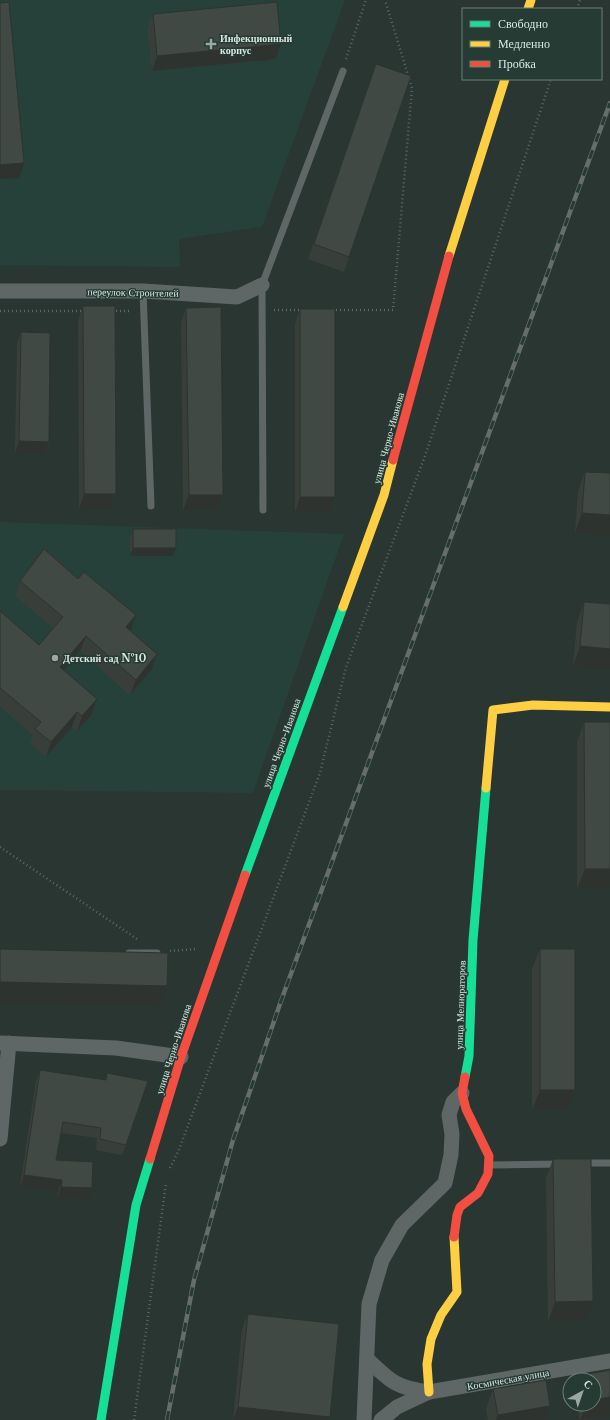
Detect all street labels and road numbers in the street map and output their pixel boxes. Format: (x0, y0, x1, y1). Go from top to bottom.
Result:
street label: переулок Строителей (87, 285, 179, 300)
street label: улица Черно-Иванова (370, 390, 407, 485)
street label: улица Черно-Иванова (259, 696, 304, 790)
street label: улица Мелиораторов (452, 960, 469, 1050)
street label: улица Черно-Иванова (153, 1002, 194, 1096)
street label: Космическая улица (466, 1366, 551, 1393)

